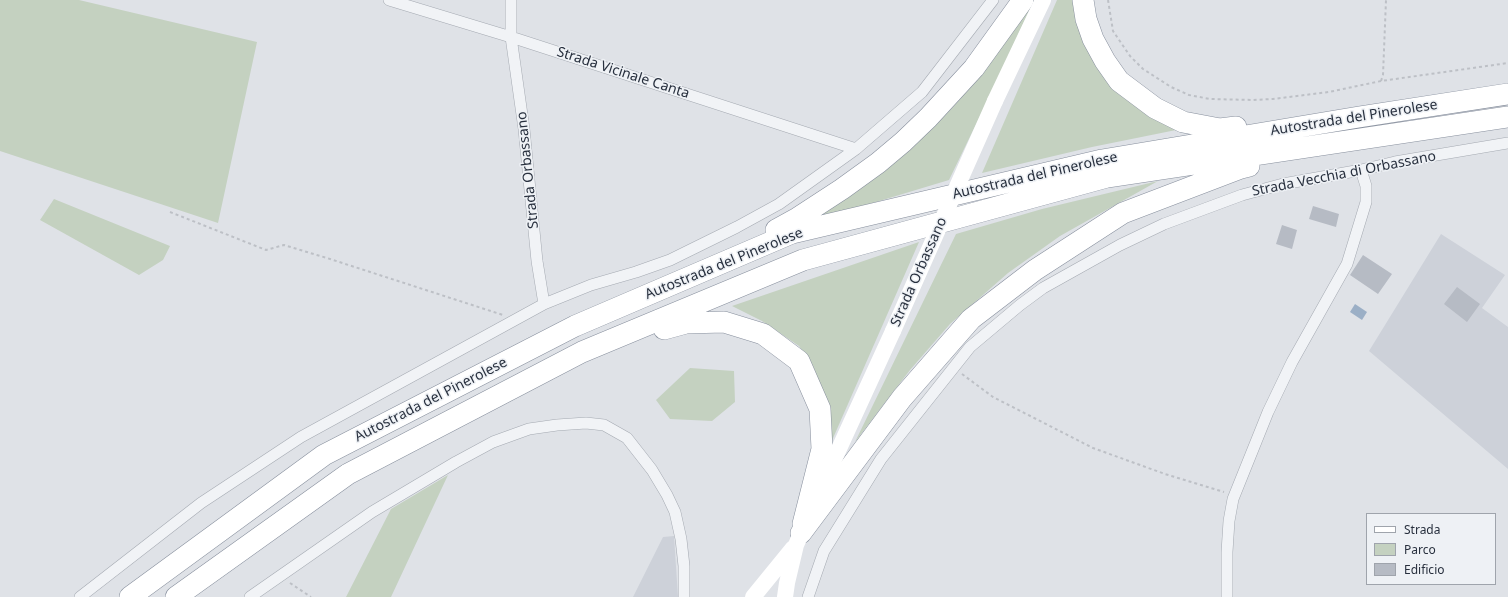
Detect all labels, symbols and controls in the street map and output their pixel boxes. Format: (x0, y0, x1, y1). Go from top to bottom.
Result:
street label: Strada Vicinale Canta (555, 44, 691, 102)
street label: Autostrada del Pinerolese (1269, 96, 1439, 140)
street label: Strada Orbassano (513, 111, 543, 229)
street label: Strada Vecchia di Orbassano (1251, 148, 1437, 200)
street label: Autostrada del Pinerolese (951, 149, 1119, 203)
street label: Strada Orbassano (887, 215, 951, 329)
street label: Autostrada del Pinerolese (643, 225, 805, 303)
street label: Autostrada del Pinerolese (352, 354, 510, 446)
legend (1366, 513, 1496, 585)
text: Strada (1404, 521, 1440, 538)
text: Parco (1404, 541, 1436, 558)
text: Edificio (1404, 561, 1445, 578)

